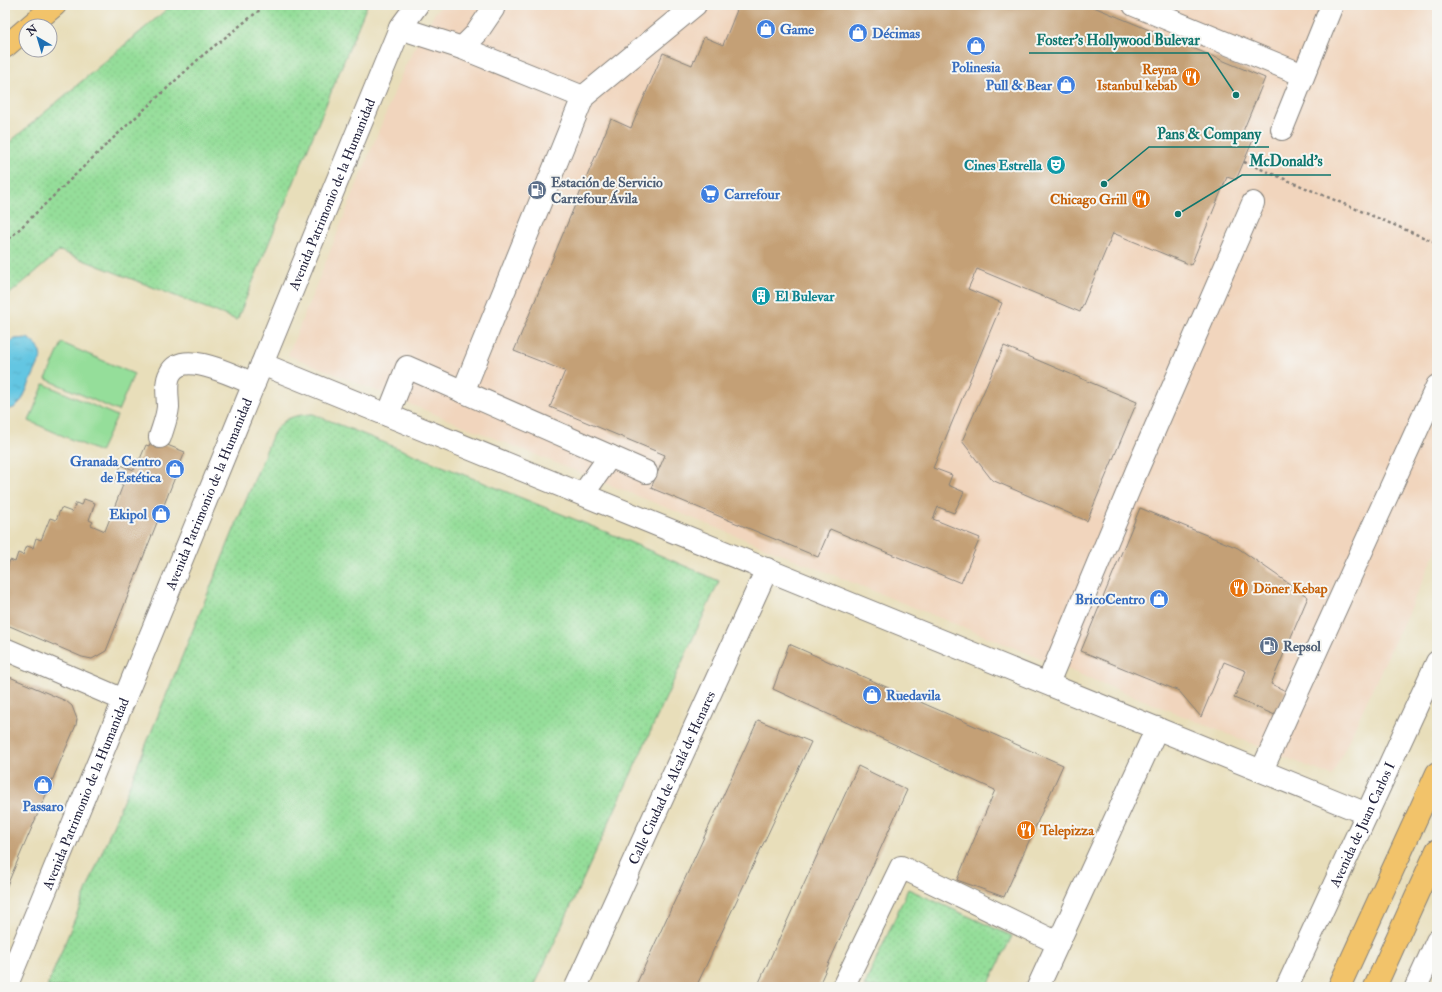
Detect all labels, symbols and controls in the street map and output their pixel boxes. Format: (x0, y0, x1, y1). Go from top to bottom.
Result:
north arrow (18, 18, 58, 58)
shop icon: Game (755, 18, 777, 40)
place label: Game (780, 21, 814, 38)
text: N (23, 22, 41, 39)
shop icon: Décimas (847, 22, 869, 44)
place label: Décimas (872, 25, 920, 42)
callout: Foster's Hollywood Bulevar (1029, 26, 1208, 53)
text: Foster's Hollywood Bulevar (1036, 31, 1200, 51)
shop icon: Polinesia (965, 35, 987, 57)
place label: Polinesia (951, 59, 1002, 76)
place label: Reyna Istanbul kebab (1097, 61, 1178, 94)
restaurant icon: Reyna Istanbul kebab (1180, 66, 1202, 88)
shop icon: Pull & Bear (1055, 74, 1077, 96)
place label: Pull & Bear (986, 77, 1053, 94)
street label: Avenida Patrimonio de la Humanidad (285, 96, 379, 294)
callout: Pans & Company (1149, 120, 1269, 147)
text: Pans & Company (1157, 125, 1262, 145)
callout: McDonald's (1242, 148, 1331, 175)
text: McDonald's (1248, 152, 1323, 171)
theatre icon: Cines Estrella (1045, 154, 1067, 176)
place label: Cines Estrella (964, 157, 1043, 174)
place label: Estación de Servicio Carrefour Ávila (551, 174, 663, 207)
fuel station icon: Estación de Servicio Carrefour Ávila (526, 179, 548, 201)
supermarket icon: Carrefour (699, 183, 721, 205)
place label: Carrefour (724, 186, 781, 203)
restaurant icon: Chicago Grill (1130, 188, 1152, 210)
place label: Chicago Grill (1050, 191, 1127, 209)
building icon: El Bulevar (750, 285, 772, 307)
place label: El Bulevar (775, 288, 835, 305)
street label: Avenida Patrimonio de la Humanidad (162, 396, 256, 594)
place label: Granada Centro de Estética (70, 453, 162, 486)
shop icon: Granada Centro de Estética (164, 458, 186, 480)
shop icon: Ekipol (150, 503, 172, 525)
place label: Ekipol (109, 506, 147, 524)
restaurant icon: Döner Kebap (1228, 577, 1250, 599)
place label: Döner Kebap (1253, 580, 1328, 598)
shop icon: BricoCentro (1148, 588, 1170, 610)
place label: BricoCentro (1075, 591, 1145, 608)
fuel station icon: Repsol (1258, 635, 1280, 657)
place label: Repsol (1283, 638, 1321, 656)
shop icon: Ruedavila (861, 684, 883, 706)
place label: Ruedavila (886, 687, 942, 704)
street label: Calle Ciudad de Alcalá de Henares (625, 688, 719, 868)
street label: Avenida Patrimonio de la Humanidad (39, 695, 133, 893)
street label: Avenida de Juan Carlos I (1326, 759, 1399, 891)
shop icon: Passaro (32, 774, 54, 796)
place label: Passaro (23, 798, 64, 815)
restaurant icon: Telepizza (1015, 819, 1037, 841)
place label: Telepizza (1039, 822, 1095, 840)

